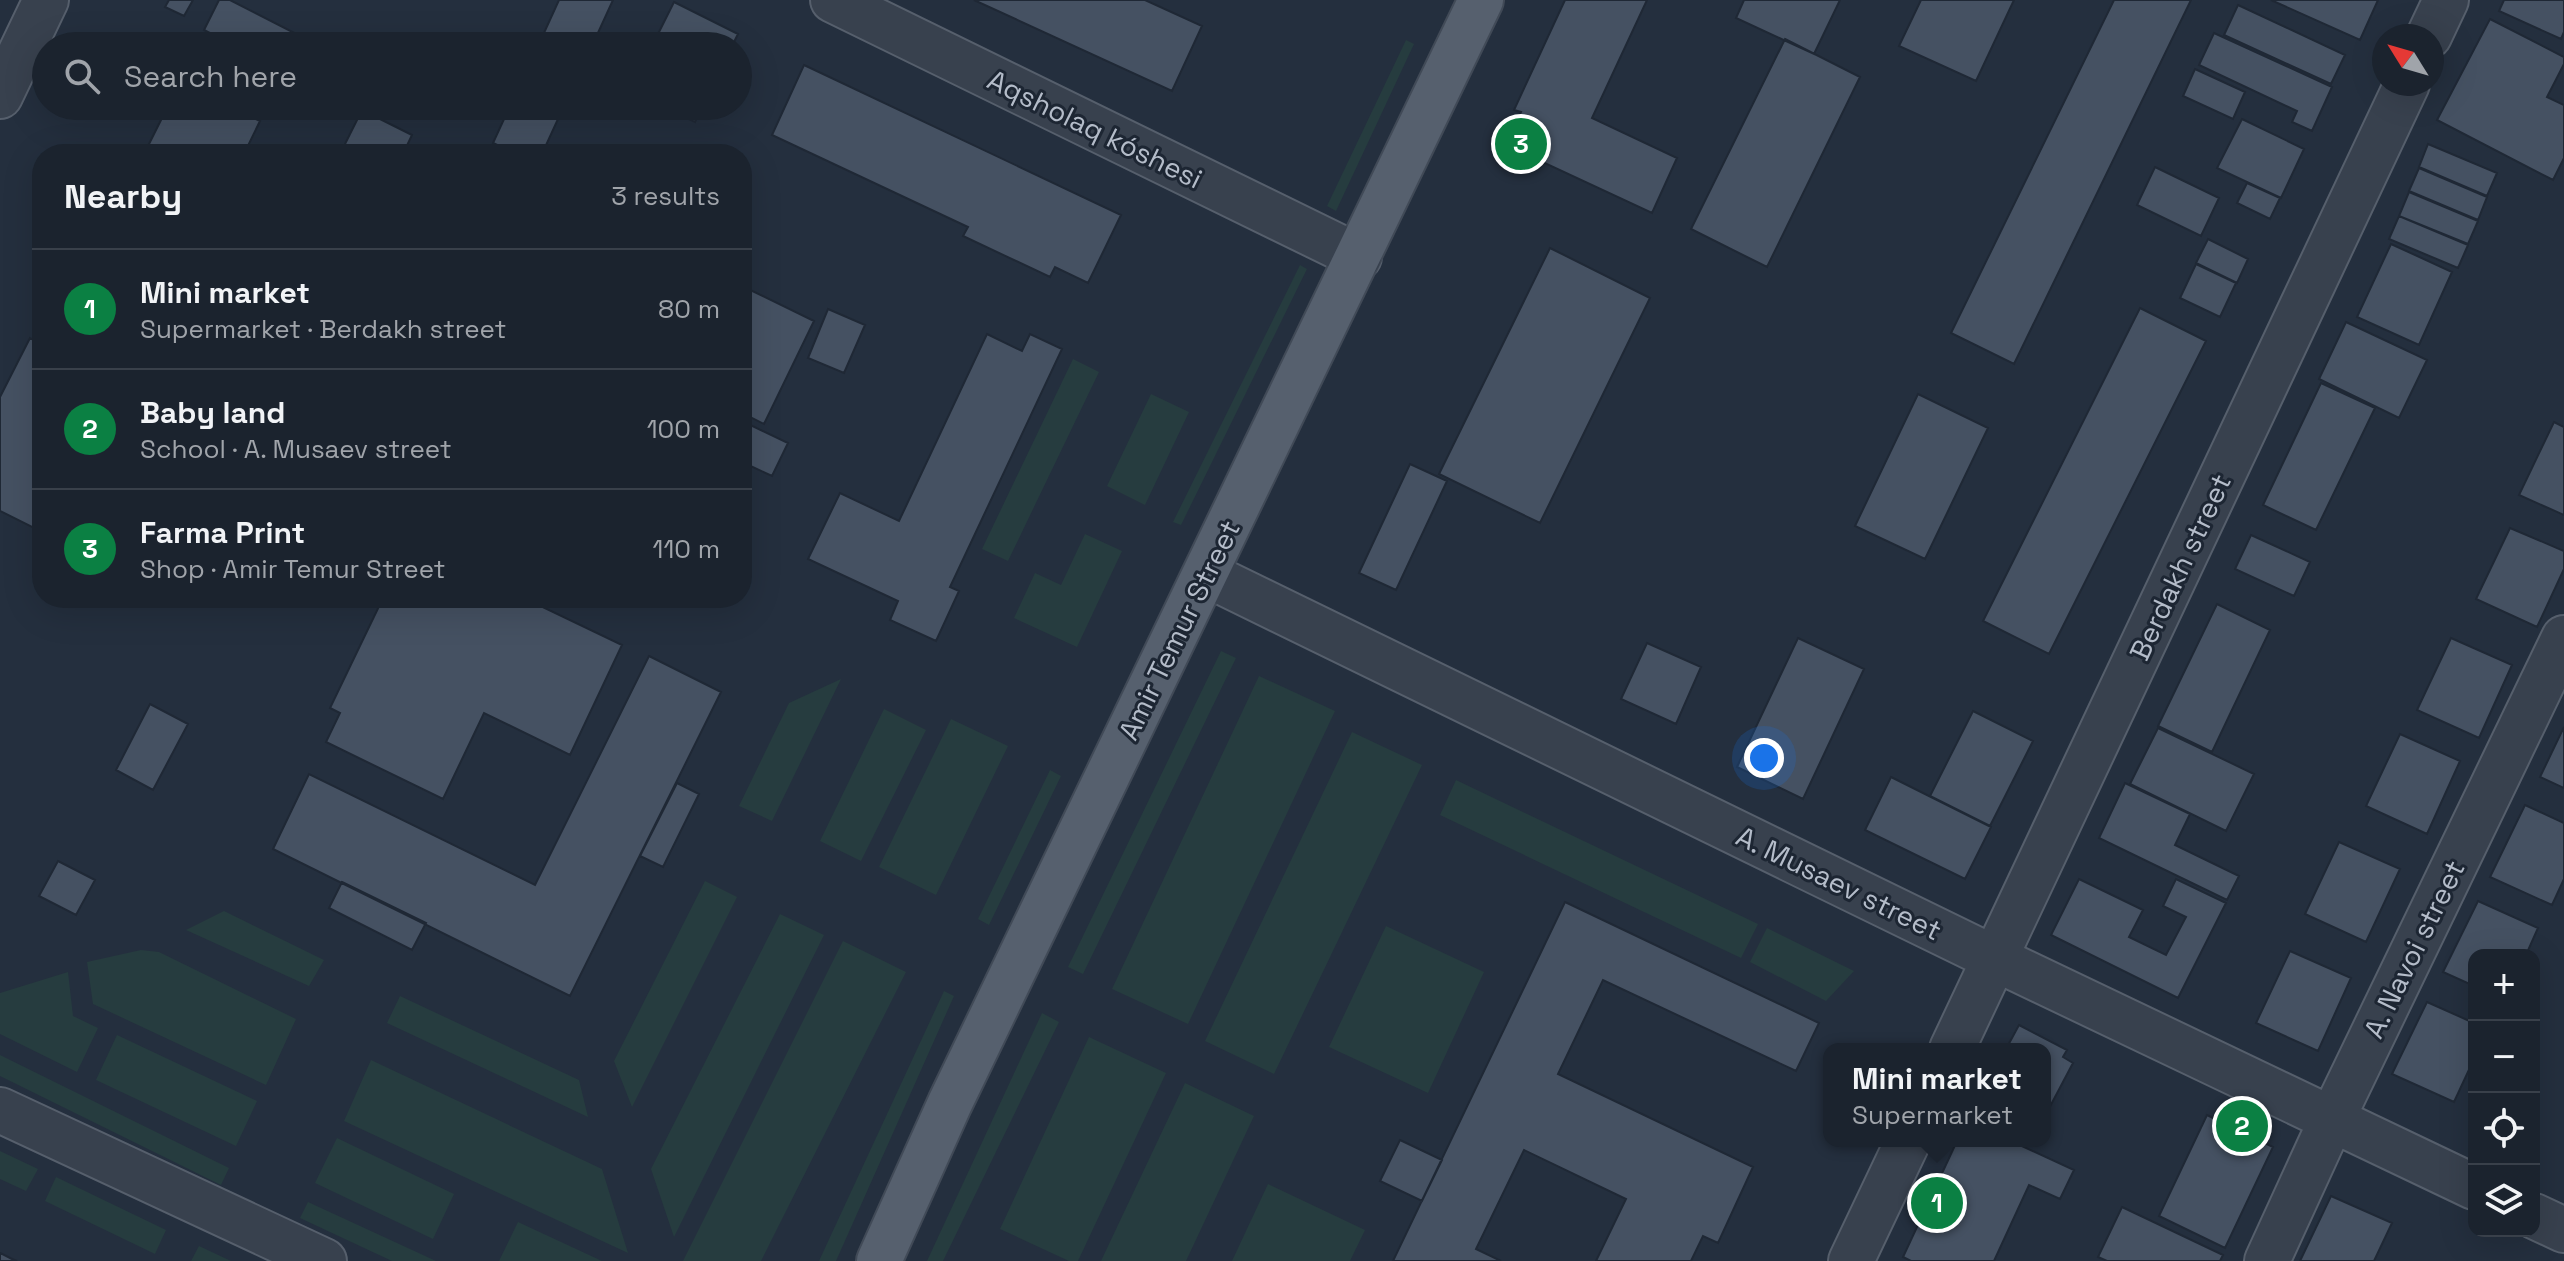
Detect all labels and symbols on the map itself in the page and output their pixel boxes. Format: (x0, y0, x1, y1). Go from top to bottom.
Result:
north arrow (2372, 24, 2444, 96)
street label: Aqsholaq kóshesi (982, 61, 1208, 197)
pin: 3 (1495, 114, 1547, 174)
street label: Berdakh street (2121, 468, 2239, 666)
street label: Amir Temur Street (1110, 514, 1248, 746)
your location (1744, 738, 1784, 778)
street label: A. Musaev street (1731, 818, 1947, 948)
street label: A. Navoi street (2355, 854, 2473, 1044)
pin: 2 (2216, 1096, 2268, 1156)
pin: 1 (1911, 1173, 1963, 1233)

